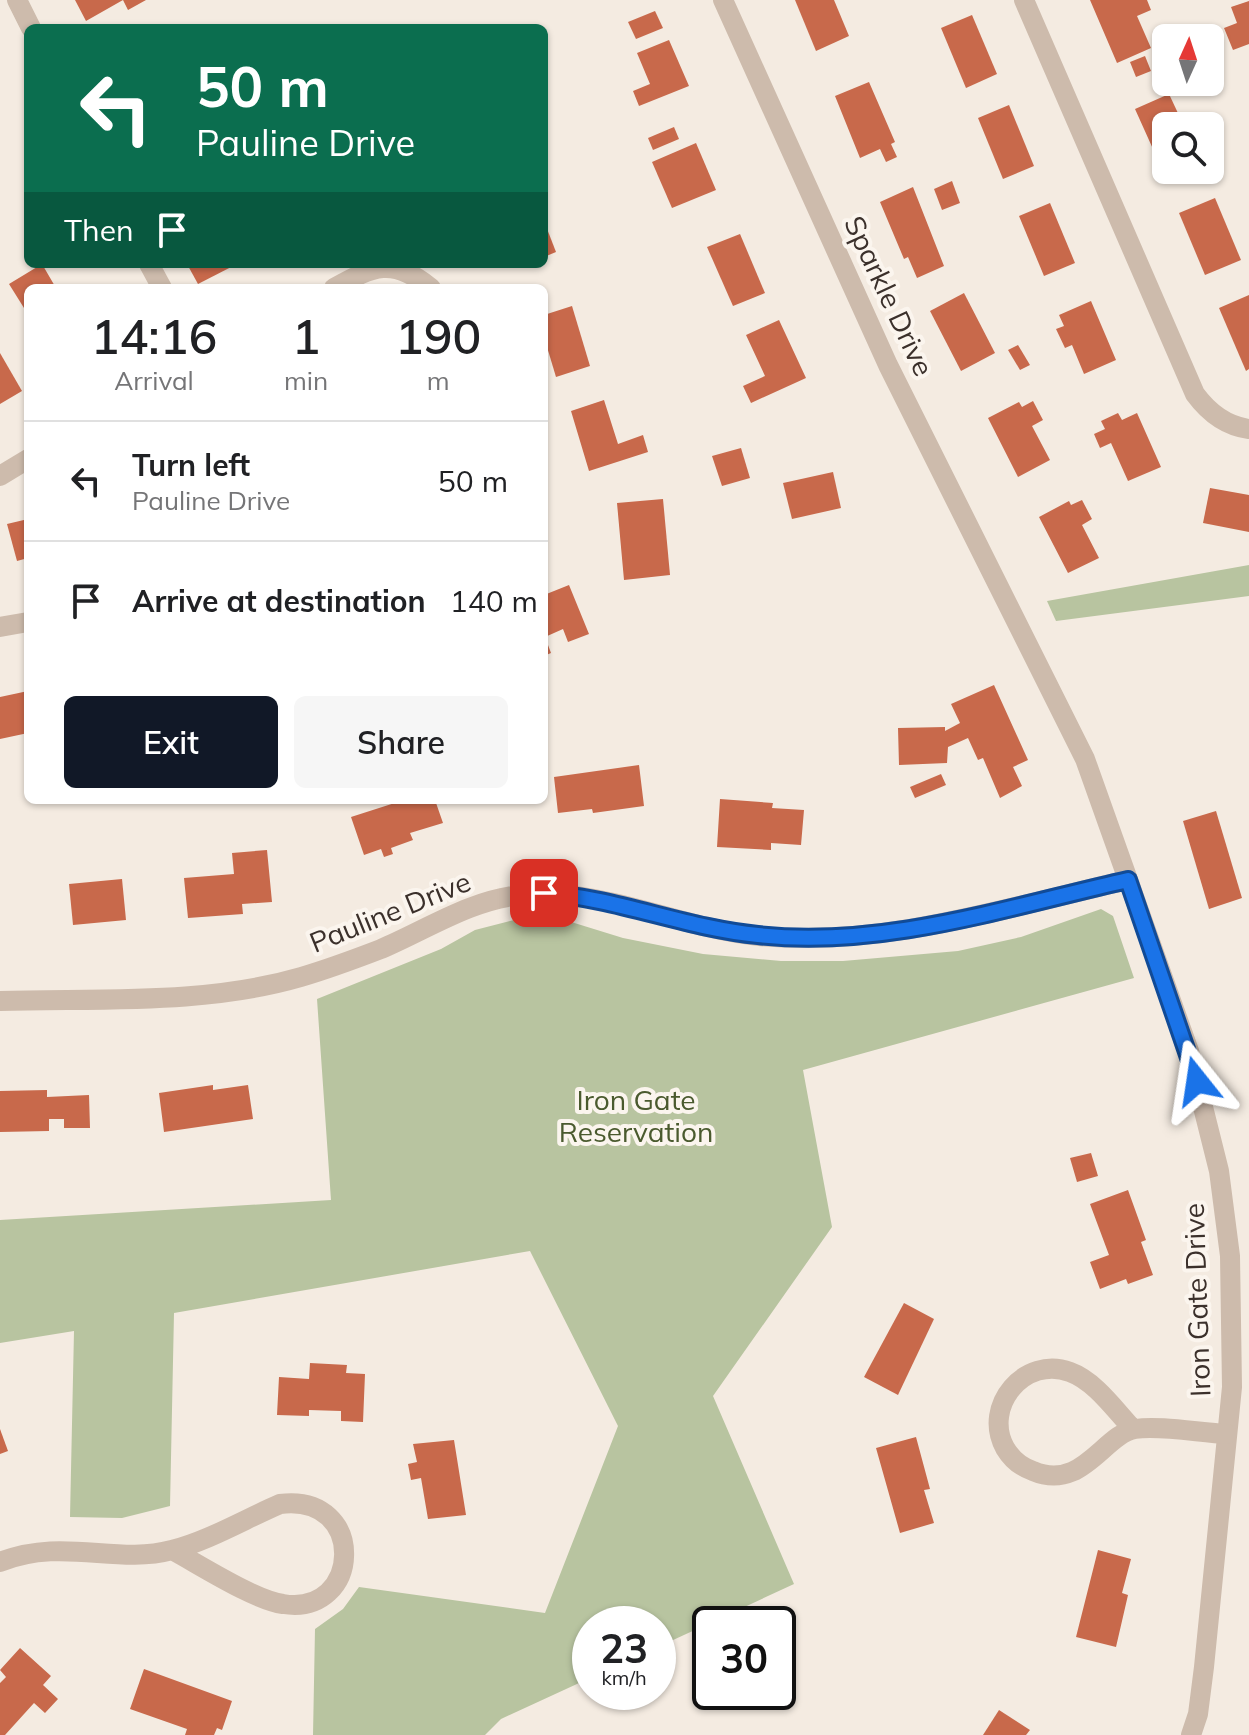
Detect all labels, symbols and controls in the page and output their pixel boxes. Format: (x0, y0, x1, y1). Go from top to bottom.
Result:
north arrow (1152, 24, 1224, 96)
map controls (1152, 24, 1224, 184)
text: 50 m (196, 51, 329, 121)
icon: left (64, 56, 168, 160)
button: search (1152, 112, 1224, 184)
text: Pauline Drive (196, 120, 415, 165)
icon: arrive (150, 208, 194, 252)
street label: Sparkle Drive (837, 210, 942, 381)
text: Then (64, 211, 134, 249)
text: 14:16 (91, 306, 217, 366)
text: 1 (292, 306, 320, 366)
text: 190 (395, 306, 481, 366)
text: Arrival (114, 364, 194, 397)
text: min (284, 364, 328, 397)
text: m (427, 364, 450, 397)
text: Turn left (132, 446, 250, 484)
icon: left (64, 459, 108, 503)
text: 50 m (438, 462, 508, 500)
text: Pauline Drive (132, 484, 290, 517)
icon: arrive (64, 579, 108, 623)
text: Arrive at destination (132, 582, 426, 620)
text: 140 m (450, 582, 538, 620)
button: Exit (64, 696, 278, 788)
button: Share (294, 696, 508, 788)
pin (510, 859, 578, 927)
street label: Pauline Drive (304, 863, 475, 960)
icon: arrive (522, 871, 566, 915)
position arrow (1155, 1039, 1239, 1123)
park label: Iron Gate Reservation (559, 1082, 713, 1149)
street label: Iron Gate Drive (1176, 1202, 1217, 1398)
speed limit sign: 30 (692, 1606, 796, 1710)
text: 23 (600, 1623, 648, 1673)
text: km/h (601, 1665, 647, 1690)

